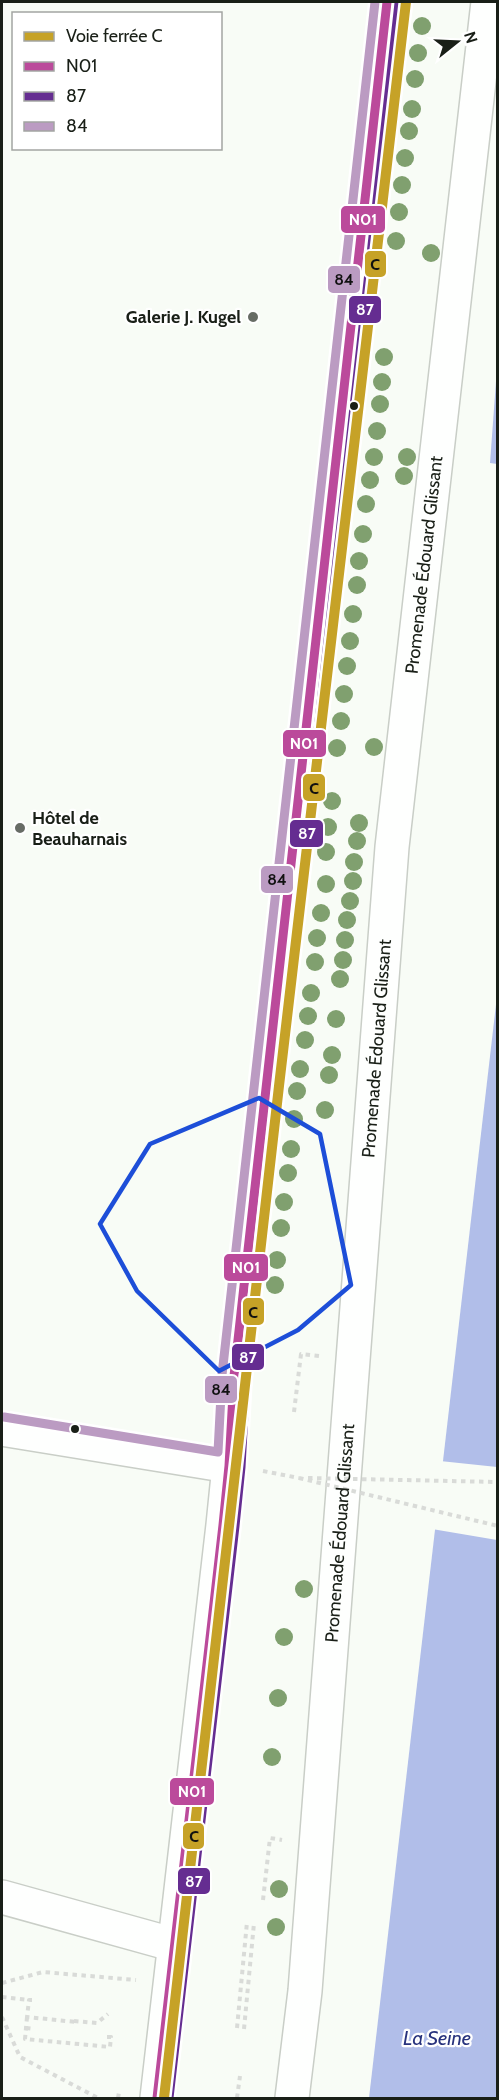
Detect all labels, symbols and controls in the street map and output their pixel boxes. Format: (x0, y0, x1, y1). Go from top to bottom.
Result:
legend (12, 12, 222, 150)
north arrow (427, 12, 487, 72)
text: Voie ferrée C (66, 25, 163, 47)
text: N (460, 29, 482, 46)
text: N01 (66, 55, 97, 77)
text: 87 (66, 85, 86, 107)
text: 84 (66, 115, 87, 137)
line badge: N01 (340, 205, 386, 234)
text: N01 (349, 210, 377, 229)
line badge: C (364, 250, 387, 278)
text: C (370, 255, 380, 274)
line badge: 84 (327, 265, 361, 294)
text: 84 (334, 270, 354, 289)
line badge: 87 (348, 295, 382, 324)
text: 87 (356, 300, 375, 319)
place label: Galerie J. Kugel (126, 306, 241, 328)
marker: Galerie J. Kugel (246, 310, 260, 324)
unlabelled marker (348, 400, 360, 412)
street label: Promenade Édouard Glissant (401, 455, 447, 675)
line badge: N01 (282, 729, 327, 758)
text: N01 (290, 734, 318, 753)
line badge: C (302, 773, 326, 802)
text: C (309, 779, 319, 798)
place label: Hôtel de Beauharnais (32, 807, 127, 850)
line badge: 87 (289, 819, 324, 848)
marker: Hôtel de Beauharnais (13, 821, 27, 835)
text: 87 (298, 824, 317, 843)
line badge: 84 (260, 865, 294, 894)
text: 84 (267, 870, 287, 889)
street label: Promenade Édouard Glissant (357, 938, 396, 1159)
line badge: N01 (223, 1253, 269, 1282)
text: N01 (232, 1258, 260, 1277)
line badge: C (242, 1297, 265, 1326)
text: C (248, 1303, 258, 1322)
line badge: 87 (231, 1343, 265, 1371)
text: 87 (239, 1348, 258, 1367)
line badge: 84 (204, 1375, 238, 1404)
text: 84 (211, 1380, 231, 1399)
unlabelled marker (69, 1423, 81, 1435)
street label: Promenade Édouard Glissant (321, 1423, 359, 1643)
line badge: N01 (169, 1777, 215, 1806)
text: N01 (178, 1782, 206, 1801)
line badge: C (182, 1822, 205, 1850)
text: C (189, 1827, 199, 1846)
line badge: 87 (177, 1867, 211, 1895)
text: 87 (185, 1872, 204, 1891)
water label: La Seine (403, 2026, 471, 2050)

